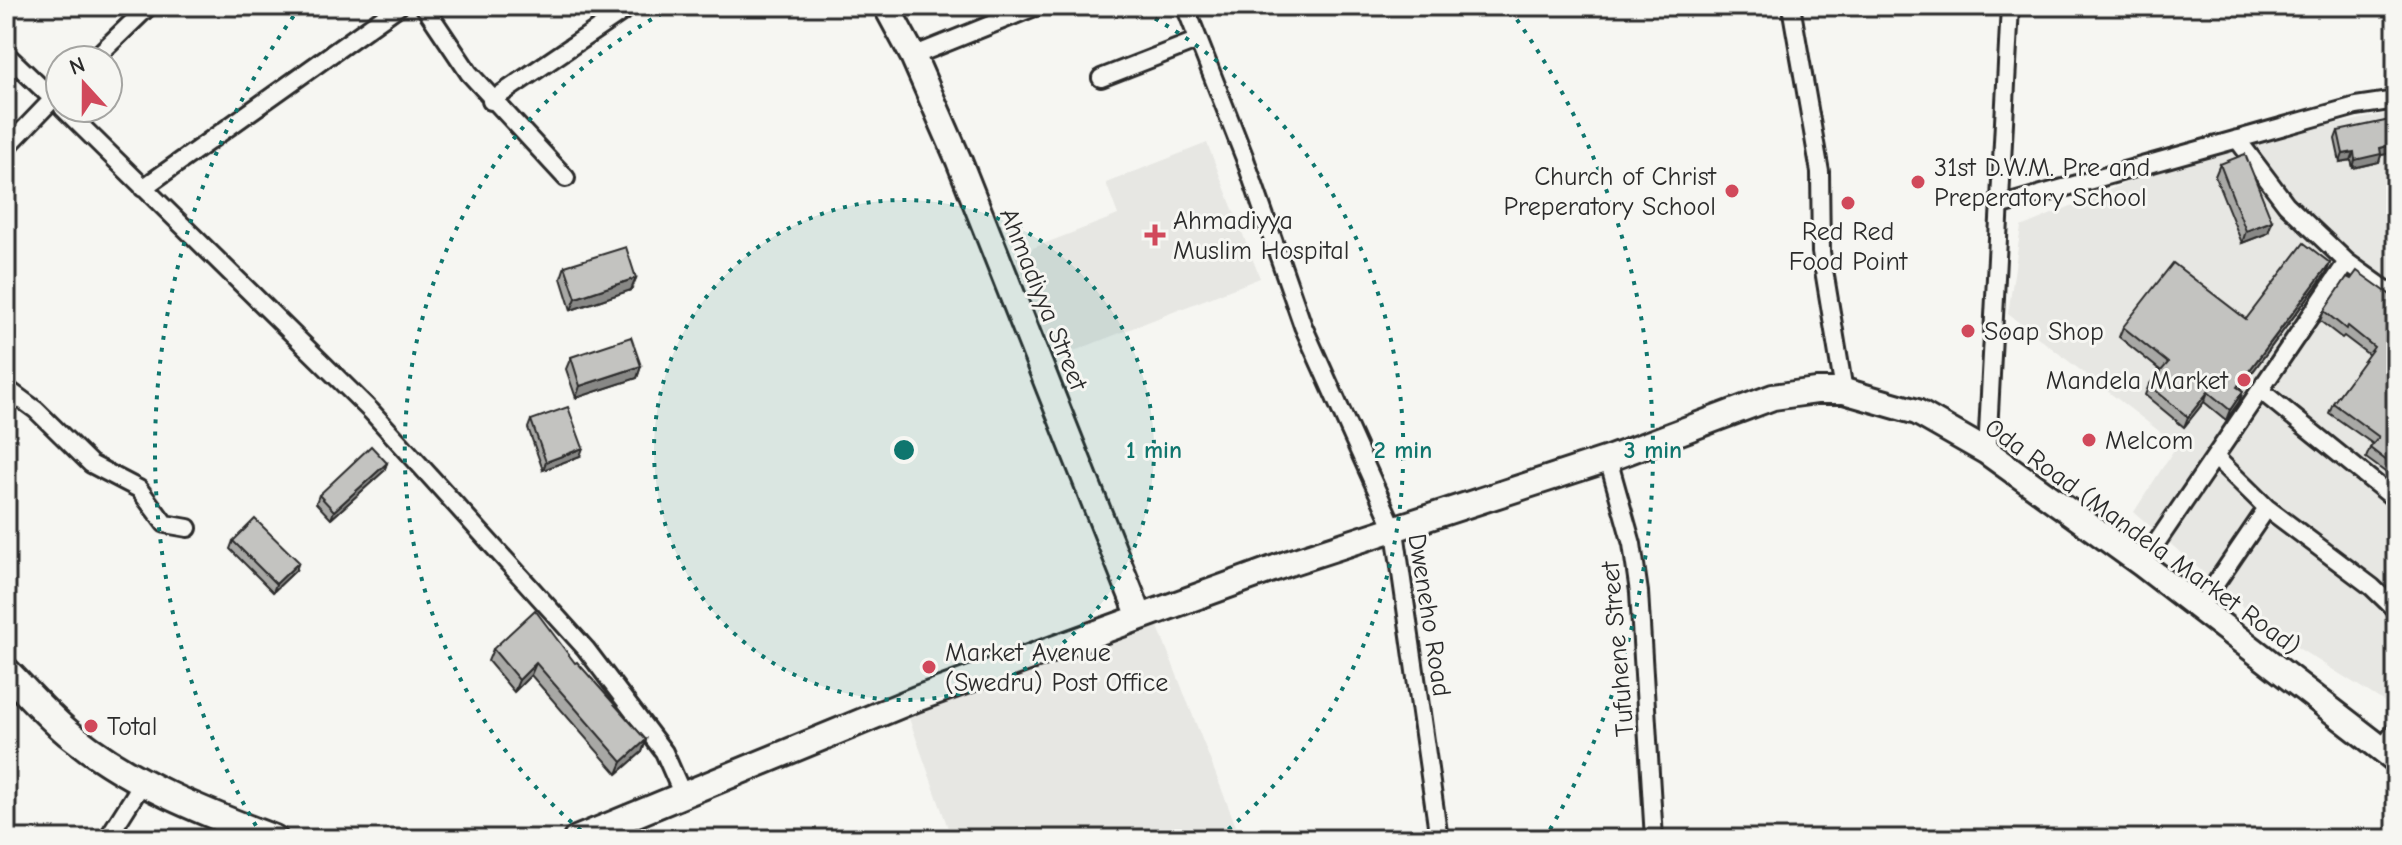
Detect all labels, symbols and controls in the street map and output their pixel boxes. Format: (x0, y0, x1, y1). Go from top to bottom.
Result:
north arrow (44, 44, 124, 124)
text: N (66, 52, 89, 81)
place label: 31st D.W.M. Pre and Preperatory School (1934, 153, 2150, 213)
place label: Church of Christ Preperatory School (1503, 162, 1718, 222)
marker: 31st D.W.M. Pre and Preperatory School (1909, 173, 1927, 191)
marker: Church of Christ Preperatory School (1723, 182, 1741, 200)
marker: Red Red Food Point (1839, 194, 1857, 212)
street label: Ahmadiyya Street (993, 204, 1094, 396)
place label: Ahmadiyya Muslim Hospital (1173, 206, 1349, 266)
place label: Red Red Food Point (1789, 217, 1909, 277)
marker: Ahmadiyya Muslim Hospital (1144, 224, 1166, 246)
place label: Soap Shop (1984, 317, 2104, 347)
marker: Soap Shop (1959, 322, 1977, 340)
place label: Mandela Market (2046, 366, 2230, 396)
marker: Mandela Market (2235, 371, 2253, 389)
street label: Oda Road (Mandela Market Road) (1979, 412, 2306, 661)
place label: Melcom (2105, 426, 2193, 456)
marker: Melcom (2080, 431, 2098, 449)
centre of rings (890, 436, 918, 464)
text: 1 min (1126, 436, 1182, 464)
text: 2 min (1374, 436, 1432, 464)
text: 3 min (1624, 436, 1682, 464)
street label: Dweneho Road (1401, 532, 1457, 699)
street label: Tufuhene Street (1595, 559, 1641, 738)
place label: Market Avenue (Swedru) Post Office (945, 638, 1168, 698)
marker: Market Avenue (Swedru) Post Office (920, 658, 938, 676)
place label: Total (107, 712, 157, 742)
marker: Total (82, 717, 100, 735)

